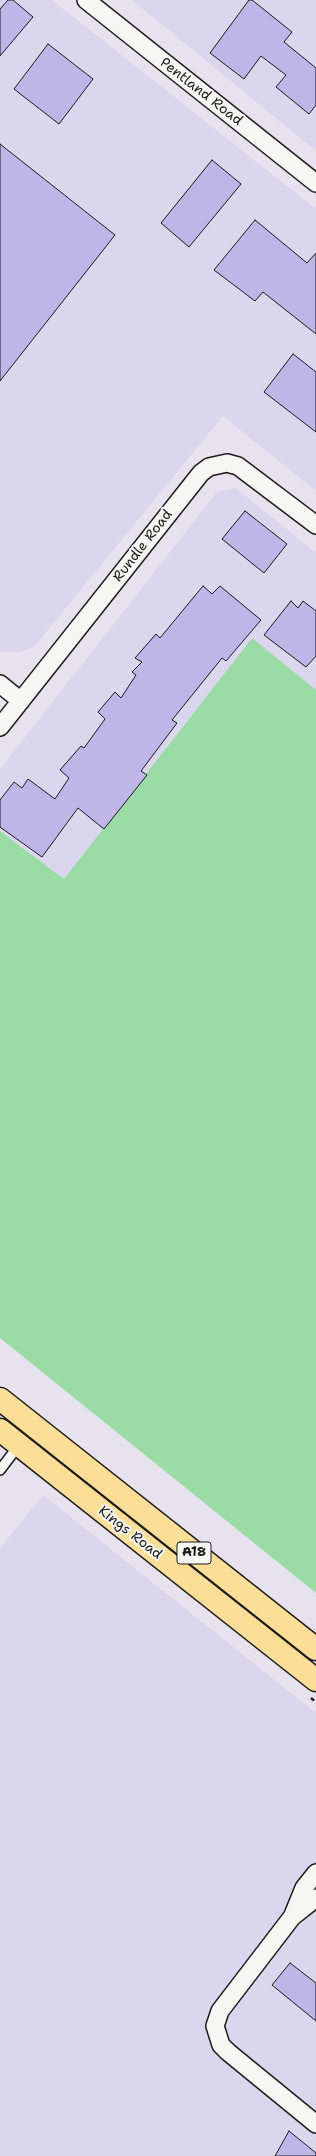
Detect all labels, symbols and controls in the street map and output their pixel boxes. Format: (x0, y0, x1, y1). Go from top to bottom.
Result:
street label: Pentland Road (156, 55, 246, 129)
street label: Rundle Road (110, 507, 176, 585)
street label: Kings Road (95, 1503, 165, 1563)
road number: A18 (177, 1542, 211, 1564)

